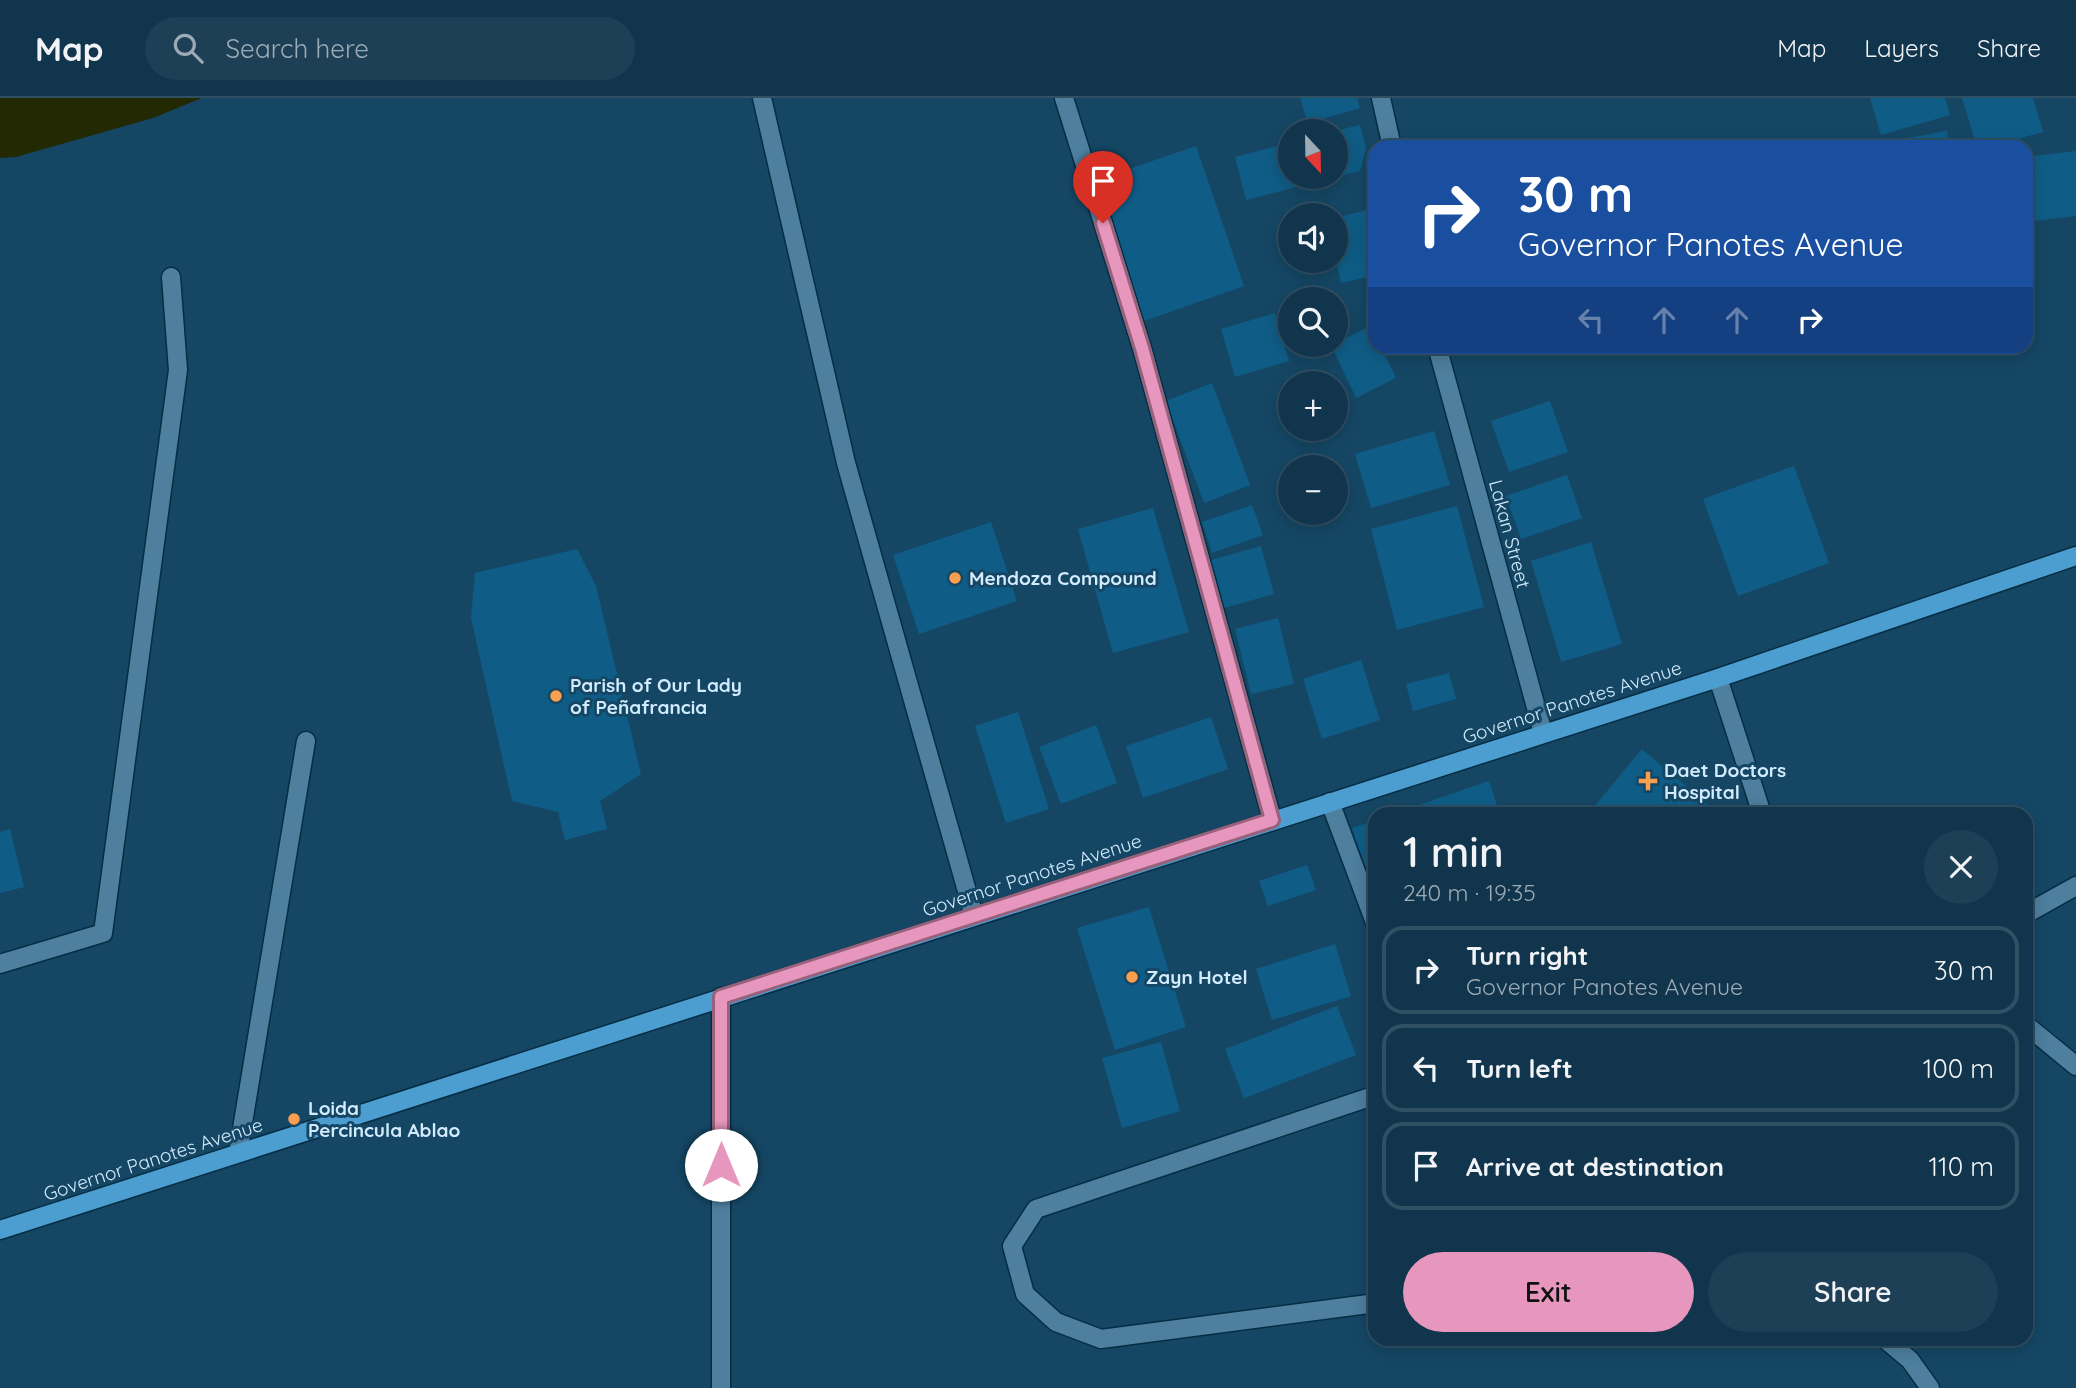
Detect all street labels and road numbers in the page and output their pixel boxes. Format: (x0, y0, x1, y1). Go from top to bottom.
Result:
street label: Lakan Street (1484, 477, 1536, 591)
street label: Governor Panotes Avenue (1459, 655, 1685, 749)
street label: Governor Panotes Avenue (919, 828, 1145, 922)
street label: Governor Panotes Avenue (40, 1112, 266, 1206)

